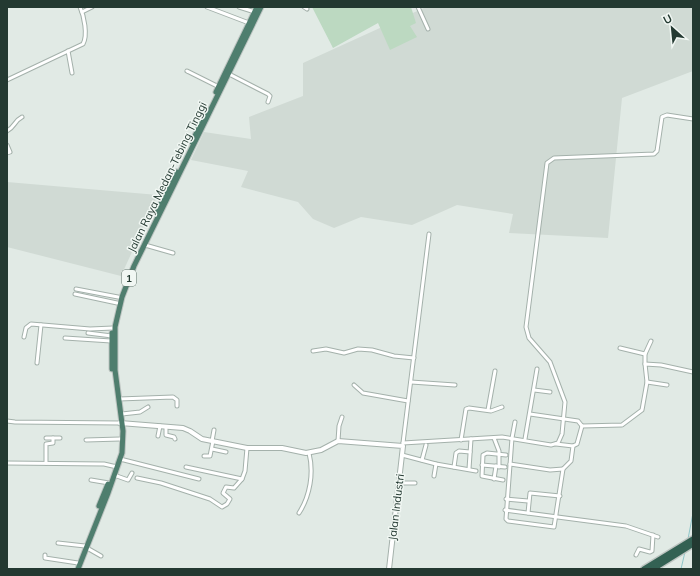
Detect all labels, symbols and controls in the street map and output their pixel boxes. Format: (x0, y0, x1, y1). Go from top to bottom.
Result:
north arrow (652, 8, 692, 48)
text: U (661, 11, 674, 27)
street label: Jalan Raya Medan-Tebing Tinggi (124, 99, 210, 255)
road number: 1 (122, 270, 136, 286)
street label: Jalan Industri (385, 473, 407, 541)

